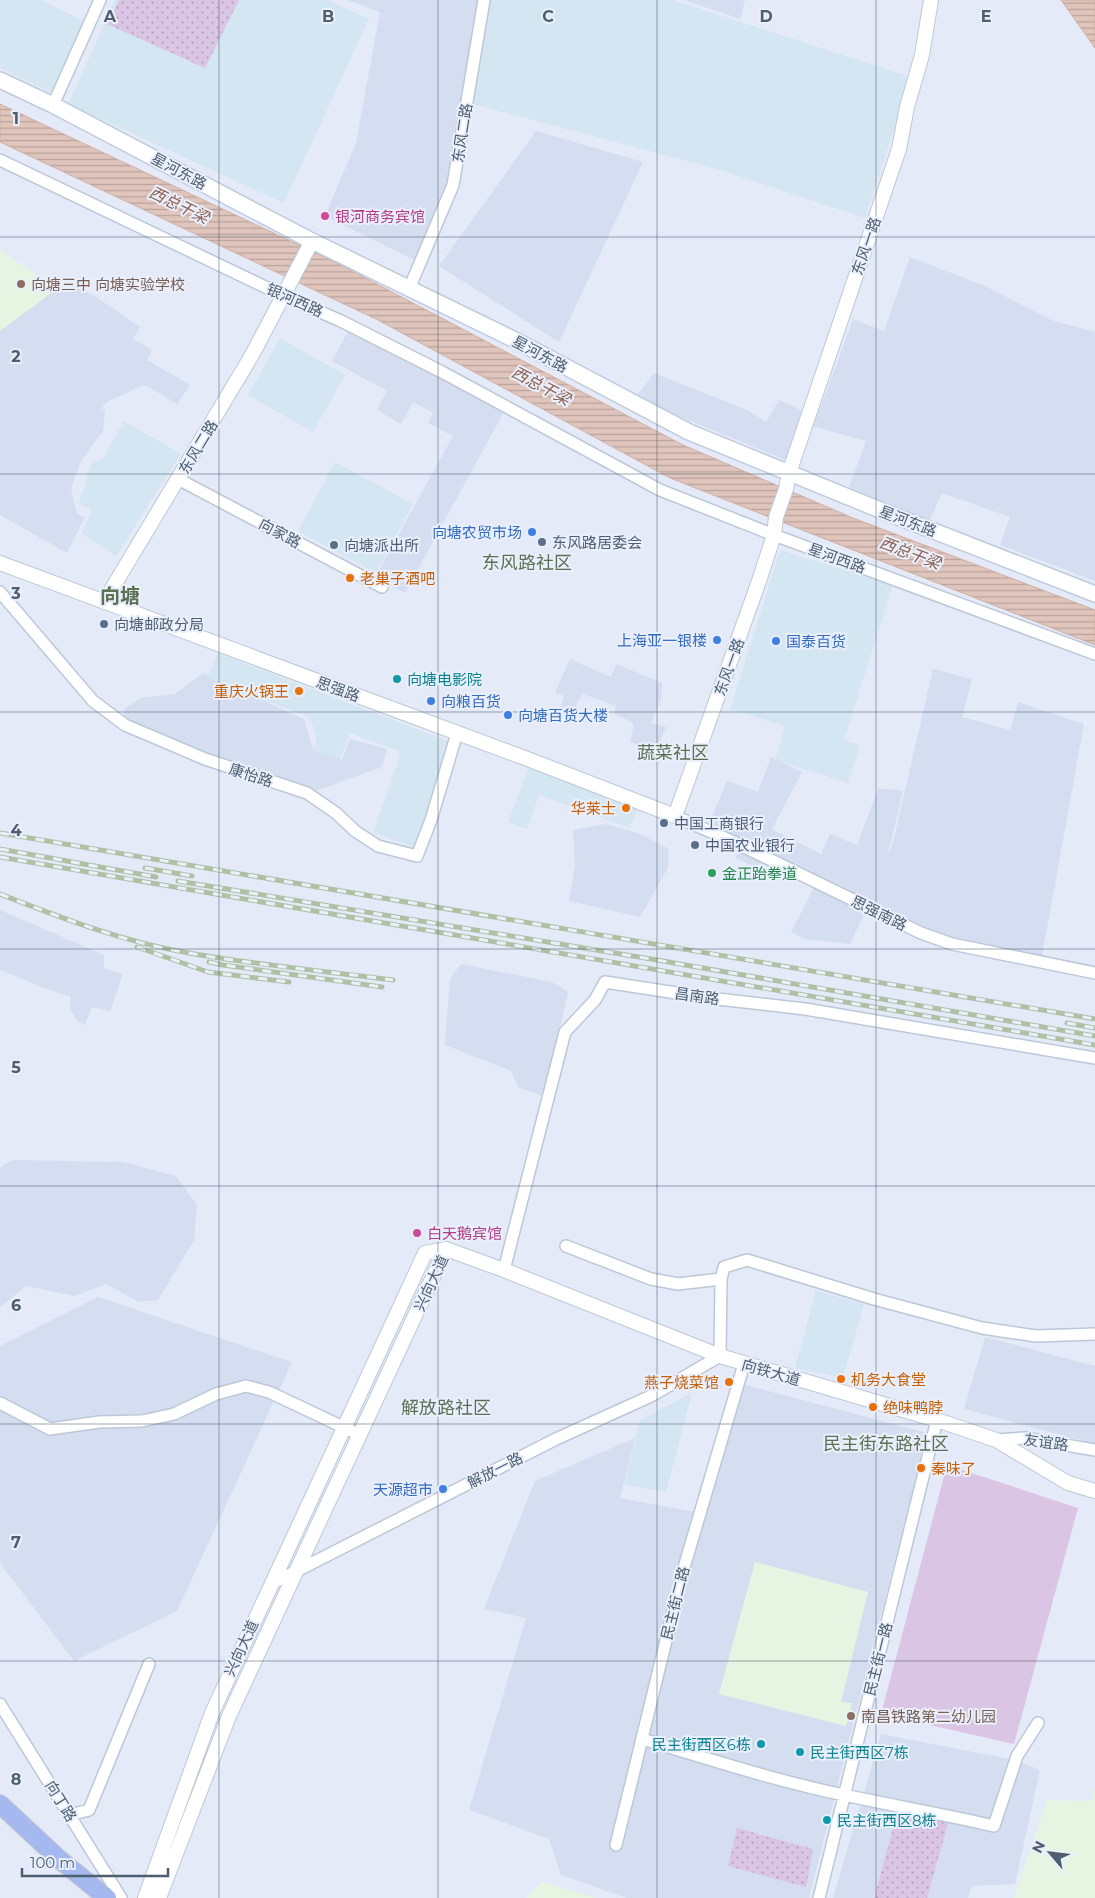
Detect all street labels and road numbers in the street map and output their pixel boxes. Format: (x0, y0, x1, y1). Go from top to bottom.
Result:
street label: 东风二路 (448, 102, 476, 164)
street label: 星河东路 (148, 149, 210, 193)
street label: 东风一路 (847, 215, 885, 277)
street label: 银河西路 (264, 279, 326, 321)
street label: 星河东路 (509, 332, 571, 376)
street label: 东风二路 (174, 416, 222, 478)
street label: 星河东路 (877, 501, 939, 541)
street label: 向家路 (256, 514, 304, 552)
street label: 星河西路 (806, 539, 868, 577)
street label: 东风一路 (710, 636, 748, 698)
street label: 思强路 (314, 672, 362, 706)
street label: 康怡路 (227, 759, 275, 791)
street label: 思强南路 (848, 891, 910, 935)
street label: 昌南路 (673, 983, 721, 1009)
street label: 兴向大道 (410, 1252, 452, 1314)
street label: 向铁大道 (740, 1355, 802, 1389)
street label: 友谊路 (1022, 1429, 1070, 1455)
street label: 解放一路 (464, 1448, 526, 1492)
street label: 民主街二路 (657, 1564, 693, 1642)
street label: 兴向大道 (220, 1617, 262, 1679)
street label: 民主街一路 (860, 1620, 896, 1698)
street label: 向丁路 (41, 1777, 81, 1825)

